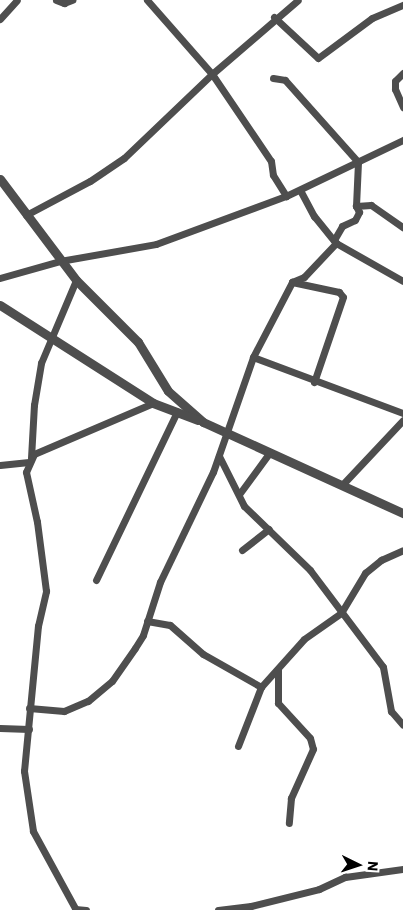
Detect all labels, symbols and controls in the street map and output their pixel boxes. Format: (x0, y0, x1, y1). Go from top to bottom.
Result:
north arrow (333, 840, 383, 890)
text: N (364, 860, 382, 872)

